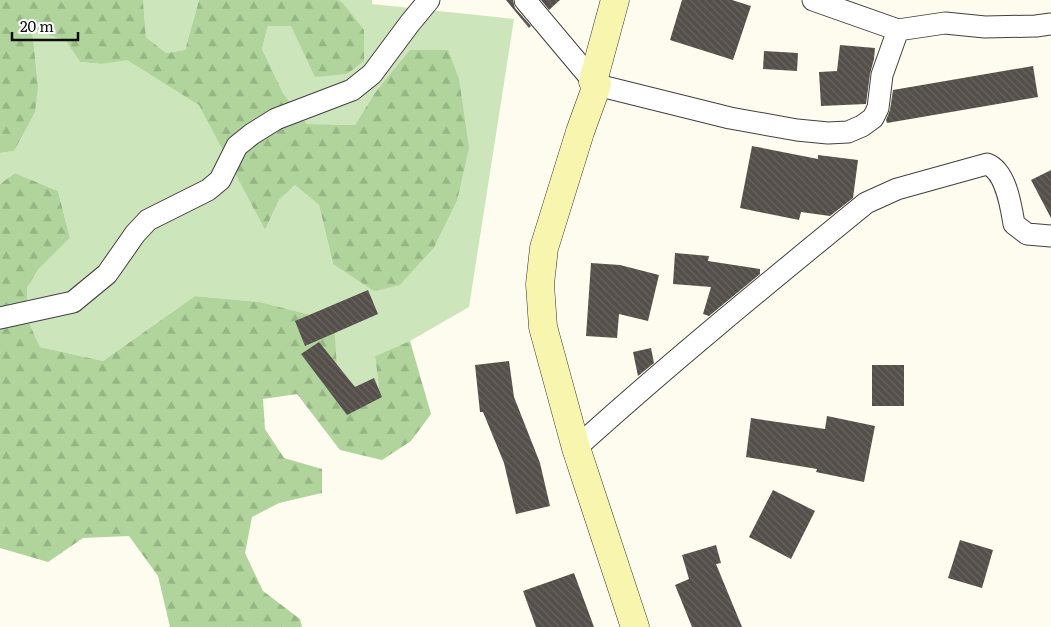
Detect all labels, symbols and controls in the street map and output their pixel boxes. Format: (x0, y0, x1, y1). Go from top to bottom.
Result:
scale bar (12, 10, 79, 42)
text: 20 m (20, 14, 54, 37)

